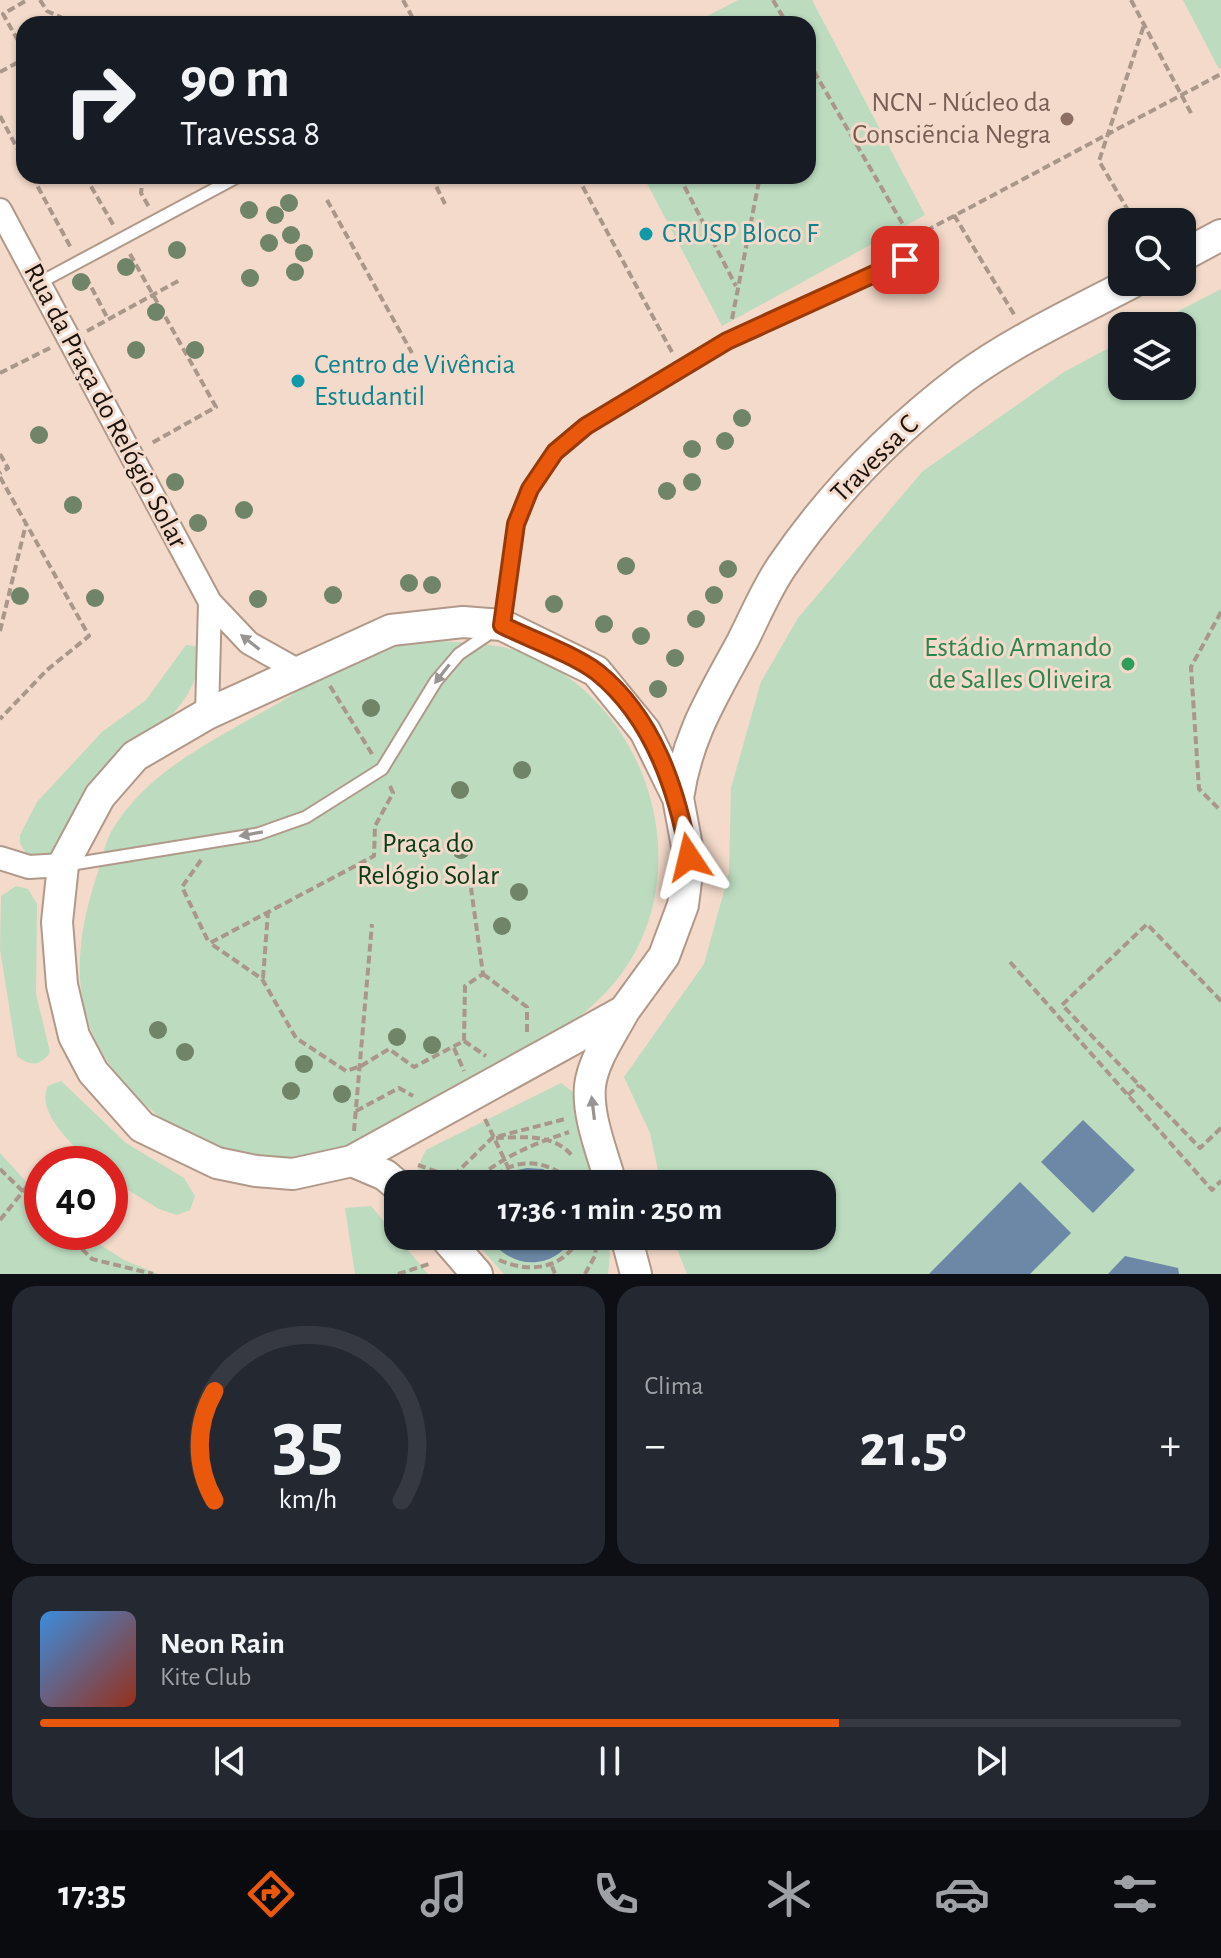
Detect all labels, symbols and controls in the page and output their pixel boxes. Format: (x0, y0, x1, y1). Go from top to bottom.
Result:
icon: right (48, 48, 152, 152)
text: 90 m (180, 51, 290, 107)
place label: NCN - Núcleo da Consciẽncia Negra (852, 89, 1051, 149)
marker: NCN - Núcleo da Consciẽncia Negra (1058, 110, 1076, 128)
text: Travessa 8 (180, 116, 320, 152)
map controls (1108, 208, 1196, 400)
button: search (1108, 208, 1196, 296)
place label: CRUSP Bloco F (662, 220, 819, 248)
marker: CRUSP Bloco F (637, 225, 655, 243)
pin (871, 226, 939, 294)
icon: arrive (883, 238, 927, 282)
street label: Rua da Praça do Relógio Solar (18, 259, 192, 553)
button: layers (1108, 312, 1196, 400)
place label: Centro de Vivência Estudantil (314, 351, 516, 411)
marker: Centro de Vivência Estudantil (289, 372, 307, 390)
street label: Travessa C (826, 410, 924, 508)
place label: Estádio Armando de Salles Oliveira (924, 634, 1112, 694)
one-way arrow (240, 635, 260, 651)
marker: Estádio Armando de Salles Oliveira (1119, 655, 1137, 673)
one-way arrow (435, 664, 451, 684)
position arrow (647, 815, 731, 899)
one-way arrow (239, 828, 264, 841)
park label: Praça do Relógio Solar (357, 830, 499, 890)
one-way arrow (586, 1095, 599, 1120)
speed limit sign: 40 (24, 1146, 128, 1250)
text: 17:36 · 1 min · 250 m (498, 1195, 722, 1225)
text: Clima (645, 1373, 704, 1399)
text: 35 (272, 1400, 344, 1484)
text: 21.5° (859, 1417, 966, 1477)
text: − (645, 1424, 666, 1468)
text: + (1160, 1424, 1181, 1468)
text: km/h (279, 1485, 338, 1514)
text: Neon Rain (160, 1629, 285, 1659)
text: Kite Club (160, 1664, 251, 1690)
icon: previous (208, 1739, 252, 1783)
icon: pause (588, 1739, 632, 1783)
icon: next (969, 1739, 1013, 1783)
icon: directions (243, 1866, 299, 1922)
icon: music (416, 1866, 472, 1922)
icon: phone (588, 1866, 644, 1922)
icon: climate (761, 1866, 817, 1922)
icon: car (934, 1866, 990, 1922)
icon: filters (1107, 1866, 1163, 1922)
text: 17:35 (58, 1876, 126, 1912)

